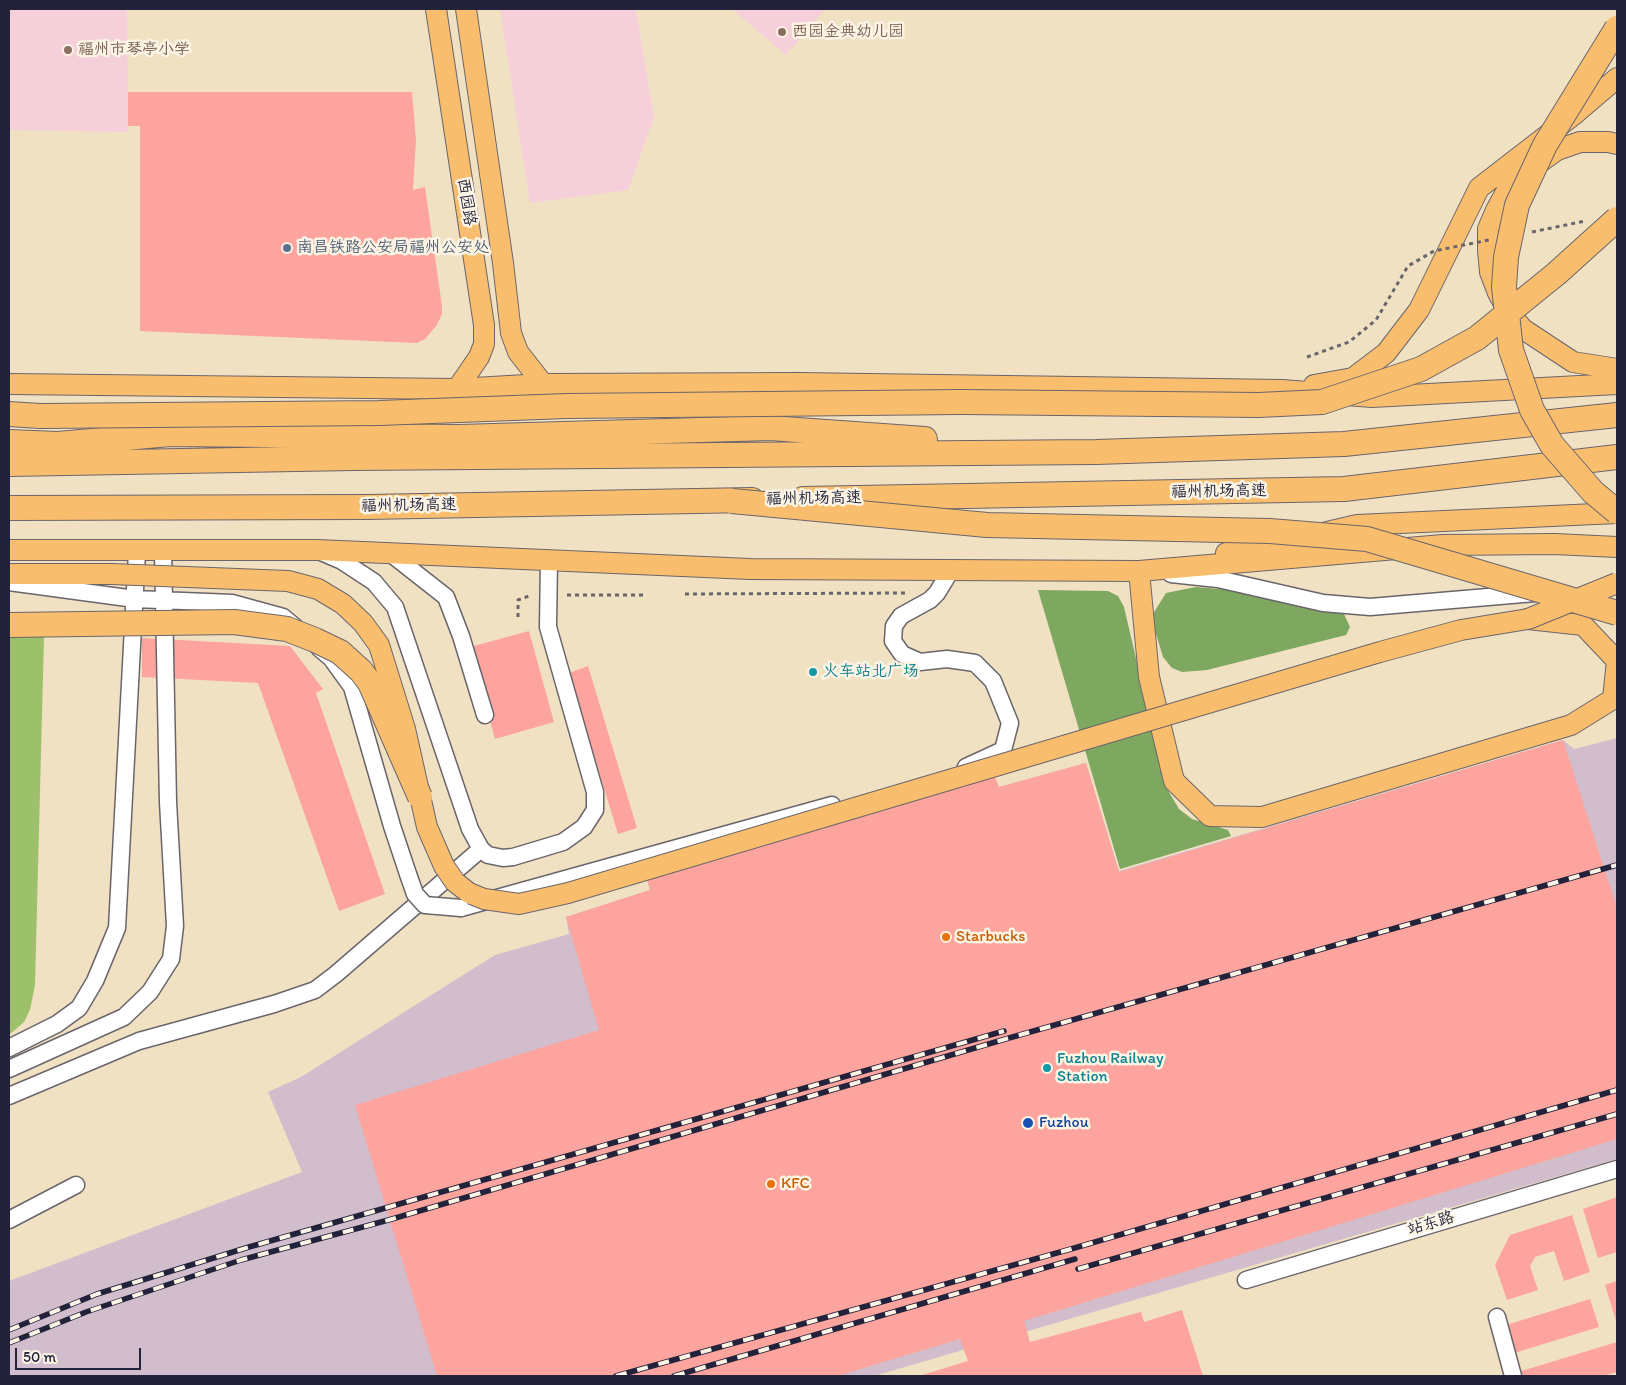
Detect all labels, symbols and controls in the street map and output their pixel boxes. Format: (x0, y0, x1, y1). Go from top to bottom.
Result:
place label: 西园金典幼儿园 (792, 22, 904, 42)
marker: 西园金典幼儿园 (776, 26, 788, 38)
place label: 福州市琴亭小学 (78, 40, 190, 60)
marker: 福州市琴亭小学 (62, 44, 74, 56)
street label: 西园路 (453, 177, 479, 227)
place label: 南昌铁路公安局福州公安处 (297, 238, 489, 258)
marker: 南昌铁路公安局福州公安处 (281, 242, 293, 254)
street label: 福州机场高速 (1171, 482, 1267, 502)
street label: 福州机场高速 (766, 489, 862, 509)
street label: 福州机场高速 (361, 496, 457, 516)
place label: 火车站北广场 (823, 662, 919, 682)
marker: 火车站北广场 (807, 666, 819, 678)
place label: Starbucks (956, 927, 1025, 947)
marker: Starbucks (940, 931, 952, 943)
place label: Fuzhou Railway Station (1057, 1049, 1164, 1087)
marker: Fuzhou Railway Station (1041, 1062, 1053, 1074)
place label: Fuzhou (1039, 1113, 1089, 1133)
marker: Fuzhou (1021, 1116, 1035, 1130)
place label: KFC (781, 1174, 810, 1194)
marker: KFC (765, 1178, 777, 1190)
street label: 站东路 (1405, 1208, 1457, 1240)
scale bar (18, 1338, 144, 1370)
text: 50 m (23, 1348, 56, 1366)

